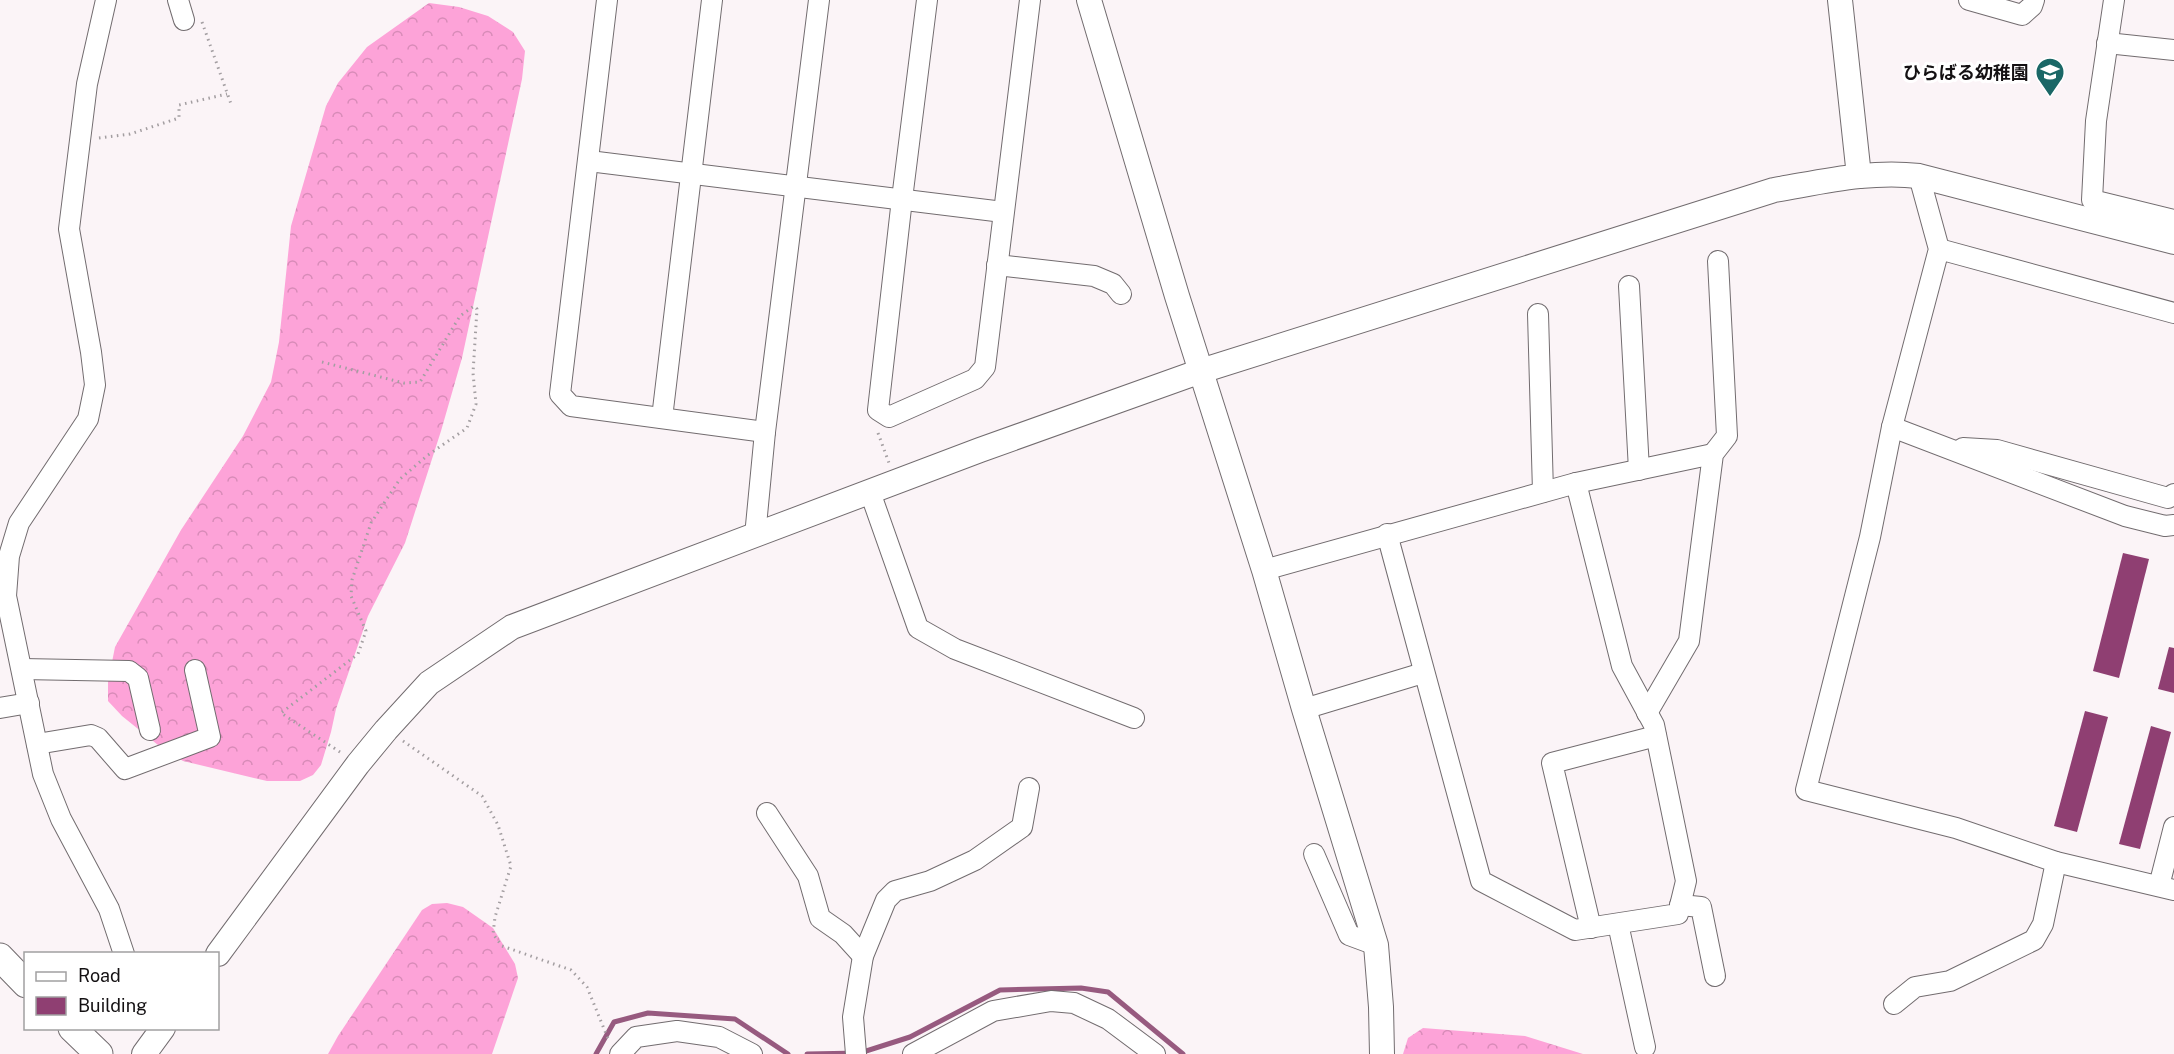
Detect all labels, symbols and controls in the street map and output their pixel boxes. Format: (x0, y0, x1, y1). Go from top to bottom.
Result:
school or university icon: ひらばる幼稚園 (2034, 56, 2066, 98)
place label: ひらばる幼稚園 (1903, 62, 2029, 83)
legend (24, 952, 219, 1030)
text: Road (78, 965, 121, 986)
text: Building (78, 995, 147, 1016)

